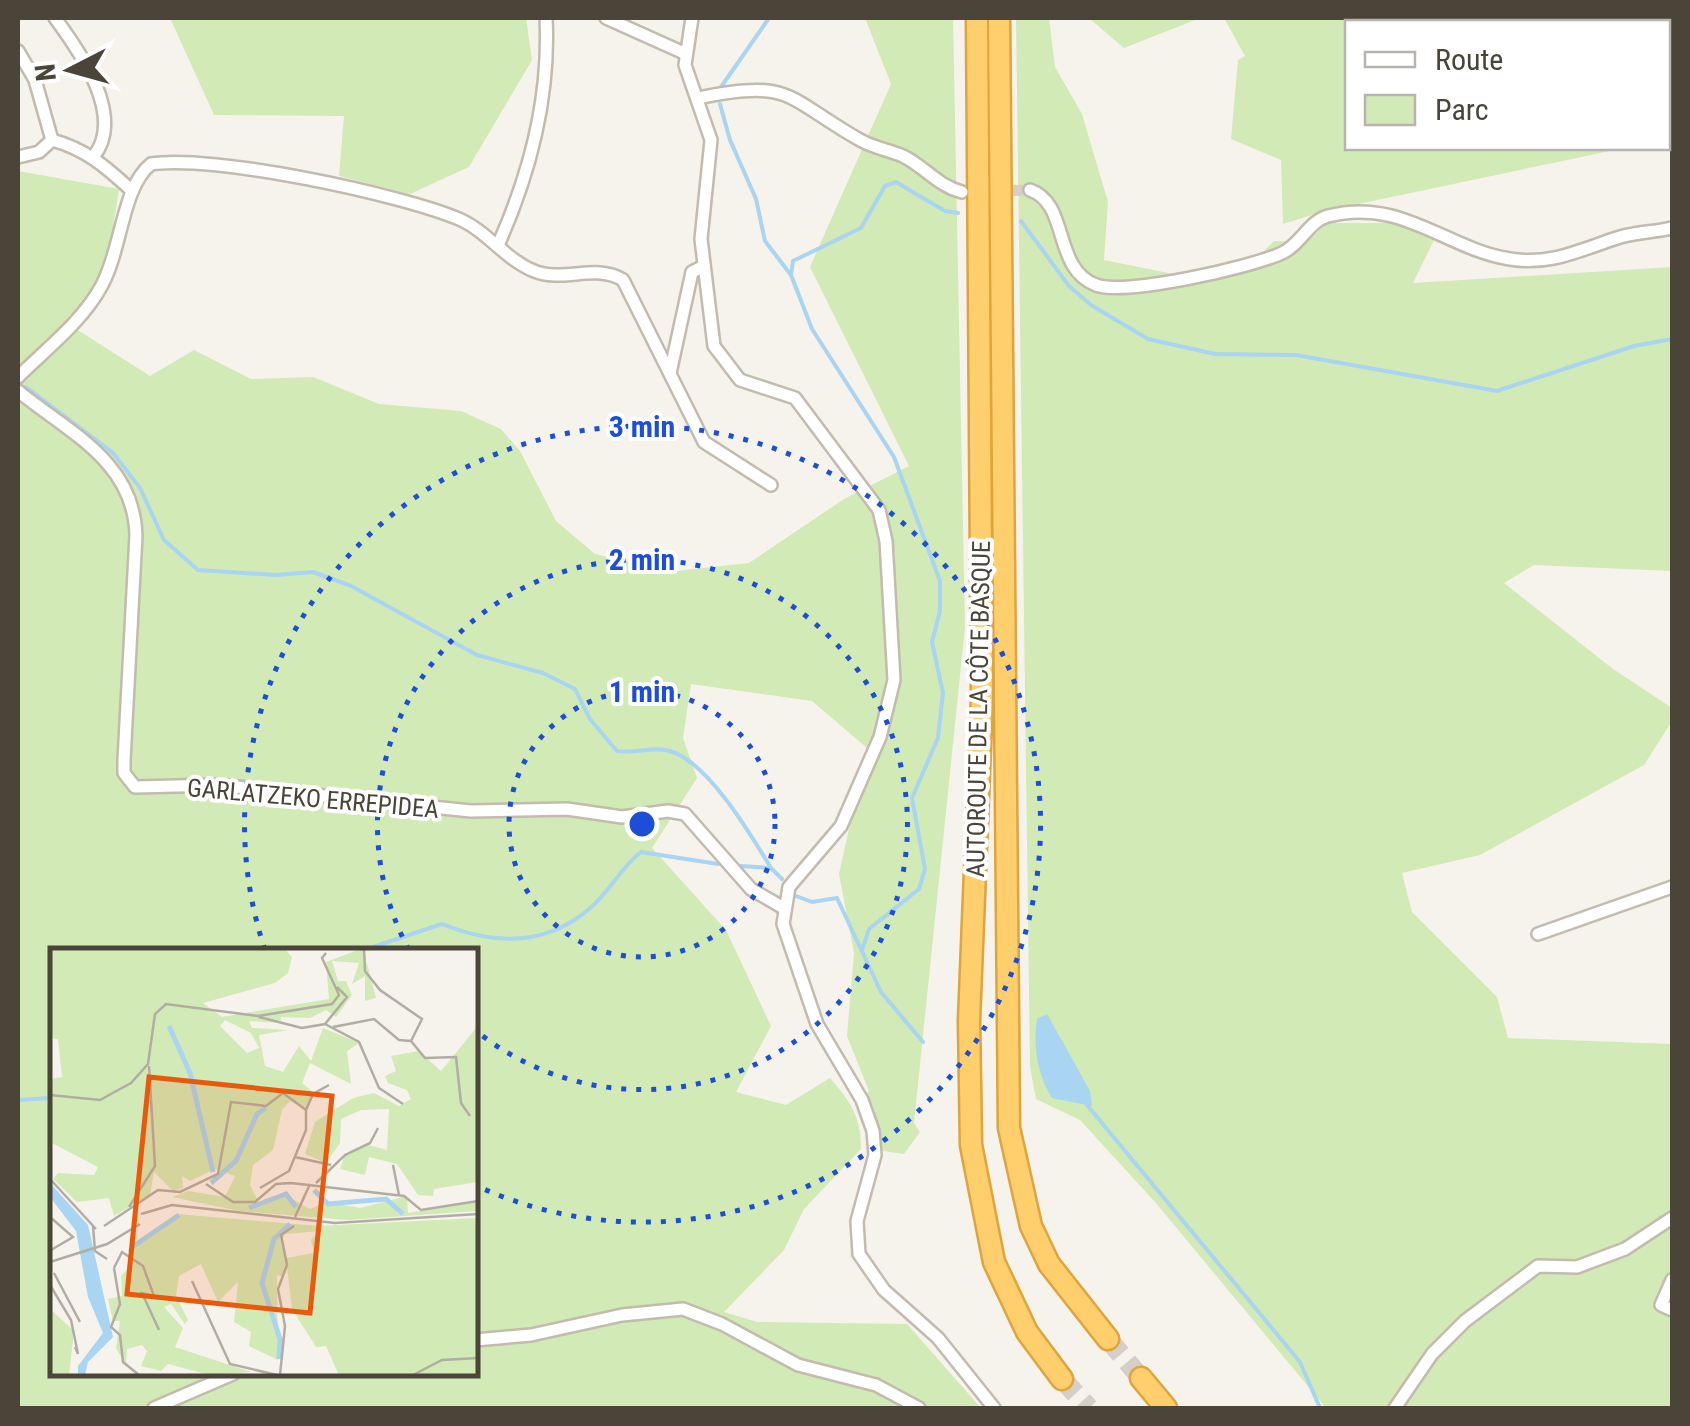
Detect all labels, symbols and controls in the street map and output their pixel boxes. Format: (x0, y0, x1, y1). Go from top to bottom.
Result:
north arrow (20, 20, 120, 120)
legend (1345, 20, 1670, 150)
text: Route (1435, 42, 1503, 77)
text: N (28, 62, 63, 83)
text: Parc (1435, 92, 1489, 127)
text: 3 min (609, 409, 675, 444)
street label: AUTOROUTE DE LA CÔTE BASQUE (960, 540, 996, 878)
text: 2 min (609, 542, 675, 577)
text: 1 min (609, 674, 675, 709)
street label: GARLATZEKO ERREPIDEA (186, 773, 440, 824)
centre of rings (624, 806, 660, 842)
inset map (50, 948, 478, 1376)

